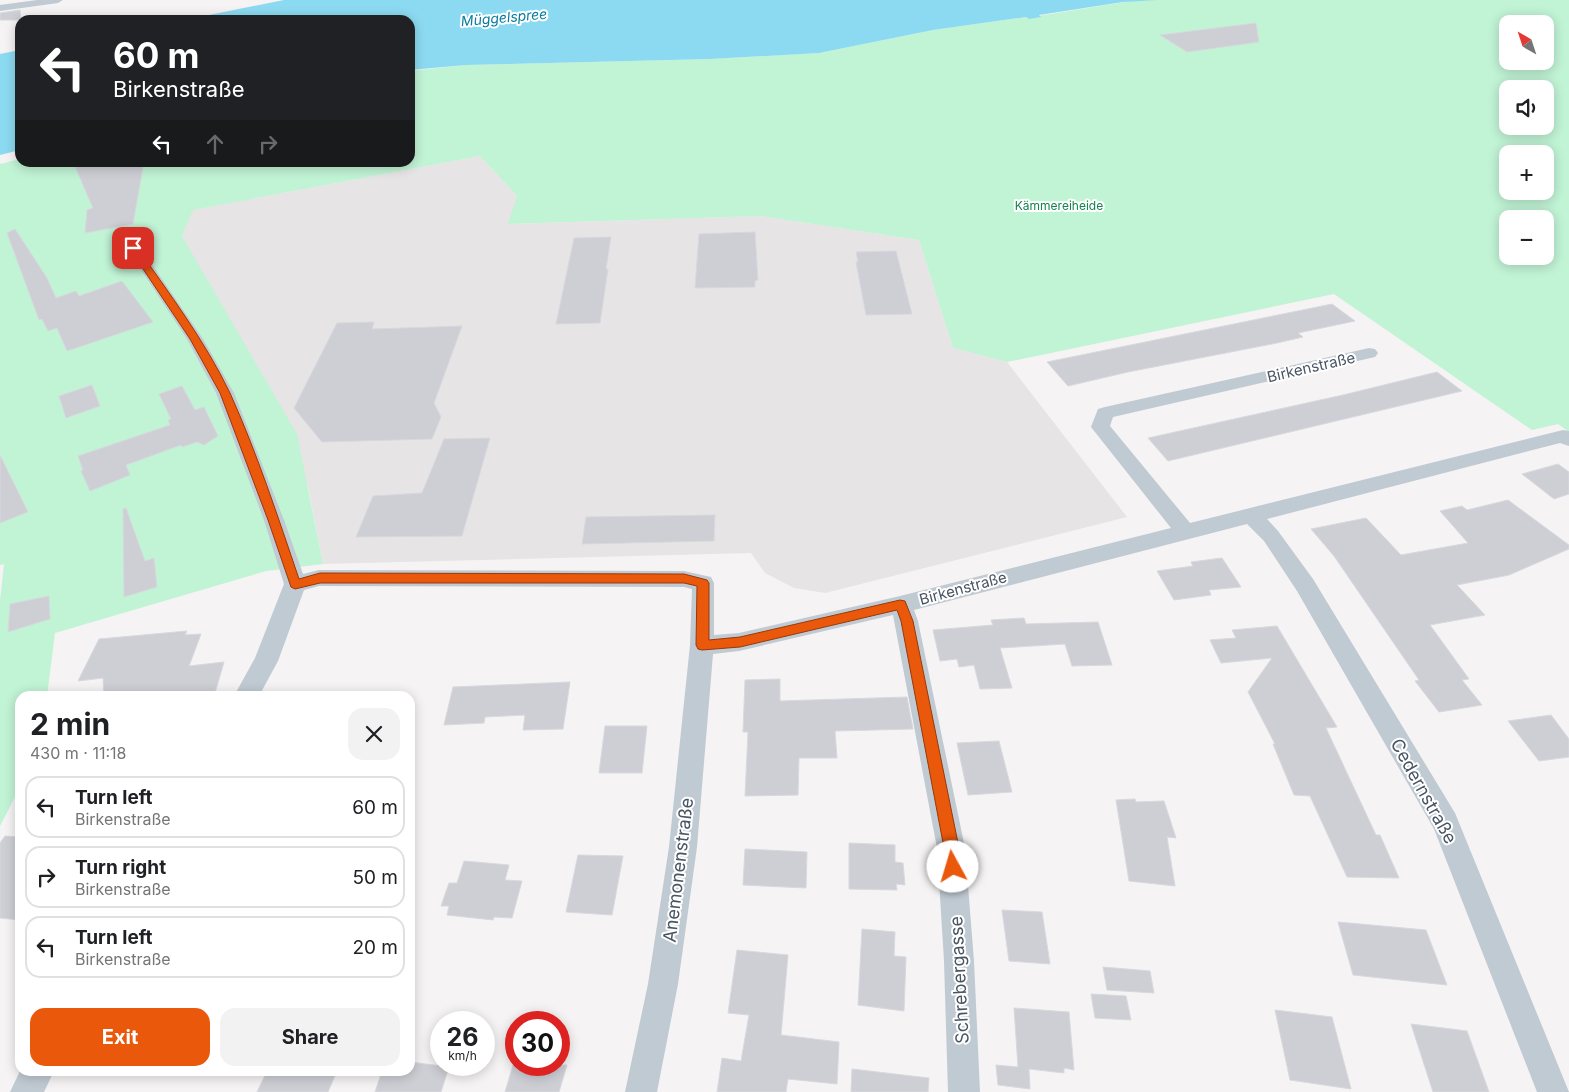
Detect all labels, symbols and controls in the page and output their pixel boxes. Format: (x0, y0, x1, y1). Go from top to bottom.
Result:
water label: Müggelspree (460, 5, 548, 29)
north arrow (1499, 15, 1554, 70)
map controls (1499, 15, 1554, 265)
text: 60 m (113, 34, 200, 76)
icon: left (30, 35, 95, 100)
text: Birkenstraße (113, 76, 245, 102)
button: sound (1499, 80, 1554, 135)
icon: left (148, 130, 176, 158)
icon: ahead (201, 130, 229, 158)
icon: right (254, 130, 282, 158)
button: + (1499, 145, 1554, 200)
park label: Kämmereiheide (1015, 198, 1103, 213)
button: − (1499, 210, 1554, 265)
pin (112, 227, 154, 269)
icon: arrive (119, 234, 147, 262)
street label: Birkenstraße (1265, 348, 1357, 386)
street label: Birkenstraße (917, 567, 1009, 609)
text: 2 min (30, 706, 110, 742)
button: close (348, 708, 400, 760)
street label: Cedernstraße (1387, 735, 1461, 847)
text: 430 m · 11:18 (30, 743, 126, 763)
text: Turn left (75, 786, 153, 809)
icon: left (32, 793, 60, 821)
text: 60 m (352, 796, 398, 819)
street label: Anemonenstraße (659, 796, 697, 944)
text: Birkenstraße (75, 809, 171, 829)
position arrow (926, 840, 978, 892)
text: Turn right (75, 856, 166, 879)
icon: right (32, 863, 60, 891)
text: 50 m (352, 866, 398, 889)
text: Birkenstraße (75, 879, 171, 899)
street label: Schrebergasse (945, 915, 973, 1045)
text: Turn left (75, 926, 153, 949)
icon: left (32, 933, 60, 961)
text: 20 m (352, 936, 398, 959)
text: Birkenstraße (75, 949, 171, 969)
button: Exit (30, 1008, 210, 1066)
button: Share (220, 1008, 400, 1066)
speed limit sign: 30 (505, 1011, 570, 1076)
text: 26 (447, 1022, 478, 1052)
text: km/h (448, 1048, 477, 1063)

